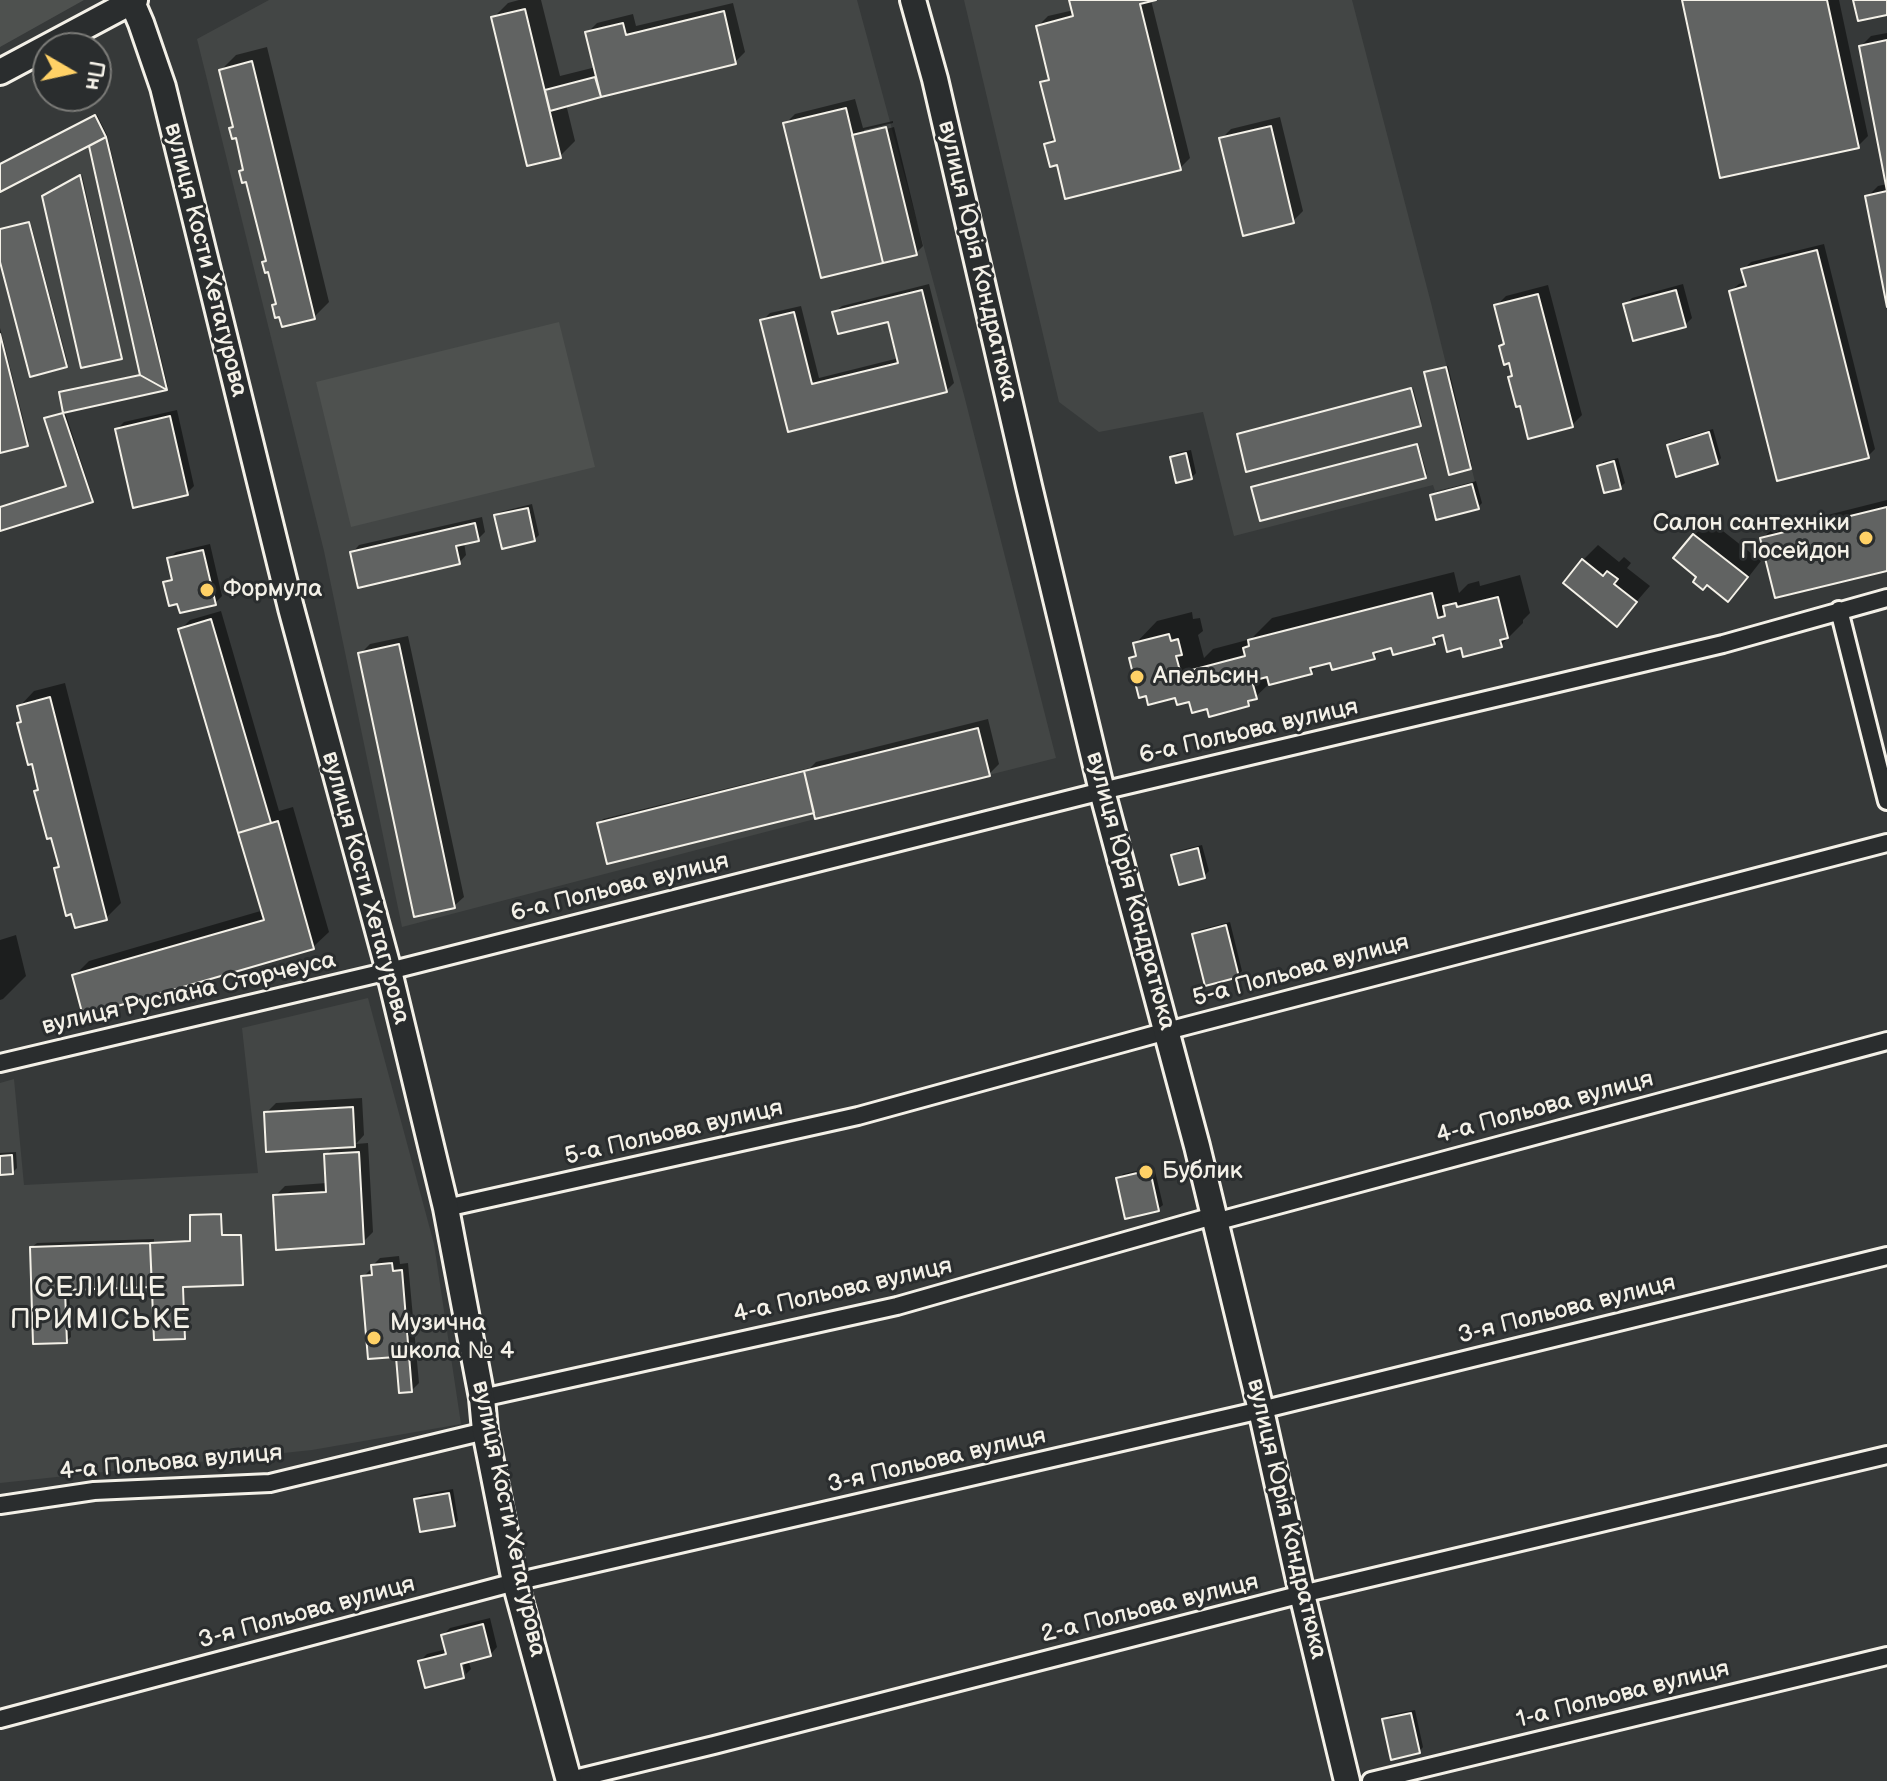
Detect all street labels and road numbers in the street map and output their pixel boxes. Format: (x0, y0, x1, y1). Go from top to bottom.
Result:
street label: вулиця Юрія Кондратюка (931, 118, 1023, 404)
street label: вулиця Кости Хетагурова (157, 120, 253, 400)
street label: 6-а Польова вулиця (1137, 693, 1361, 771)
street label: вулиця Кости Хетагурова (315, 748, 415, 1028)
street label: вулиця Юрія Кондратюка (1079, 749, 1181, 1033)
street label: 6-а Польова вулиця (508, 847, 732, 929)
street label: 5-а Польова вулиця (1190, 928, 1412, 1014)
street label: вулиця Руслана Сторчеуса (39, 946, 339, 1042)
street label: 4-а Польова вулиця (1433, 1065, 1657, 1151)
street label: 5-а Польова вулиця (562, 1094, 786, 1172)
street label: 4-а Польова вулиця (731, 1252, 955, 1330)
street label: 3-я Польова вулиця (1455, 1269, 1679, 1351)
street label: вулиця Юрія Кондратюка (1240, 1376, 1332, 1662)
street label: вулиця Кости Хетагурова (465, 1378, 551, 1660)
street label: 3-я Польова вулиця (825, 1422, 1049, 1500)
street label: 4-а Польова вулиця (58, 1439, 284, 1487)
street label: 2-а Польова вулиця (1038, 1568, 1262, 1650)
street label: 3-я Польова вулиця (196, 1570, 418, 1656)
street label: 1-а Польова вулиця (1514, 1655, 1732, 1735)

